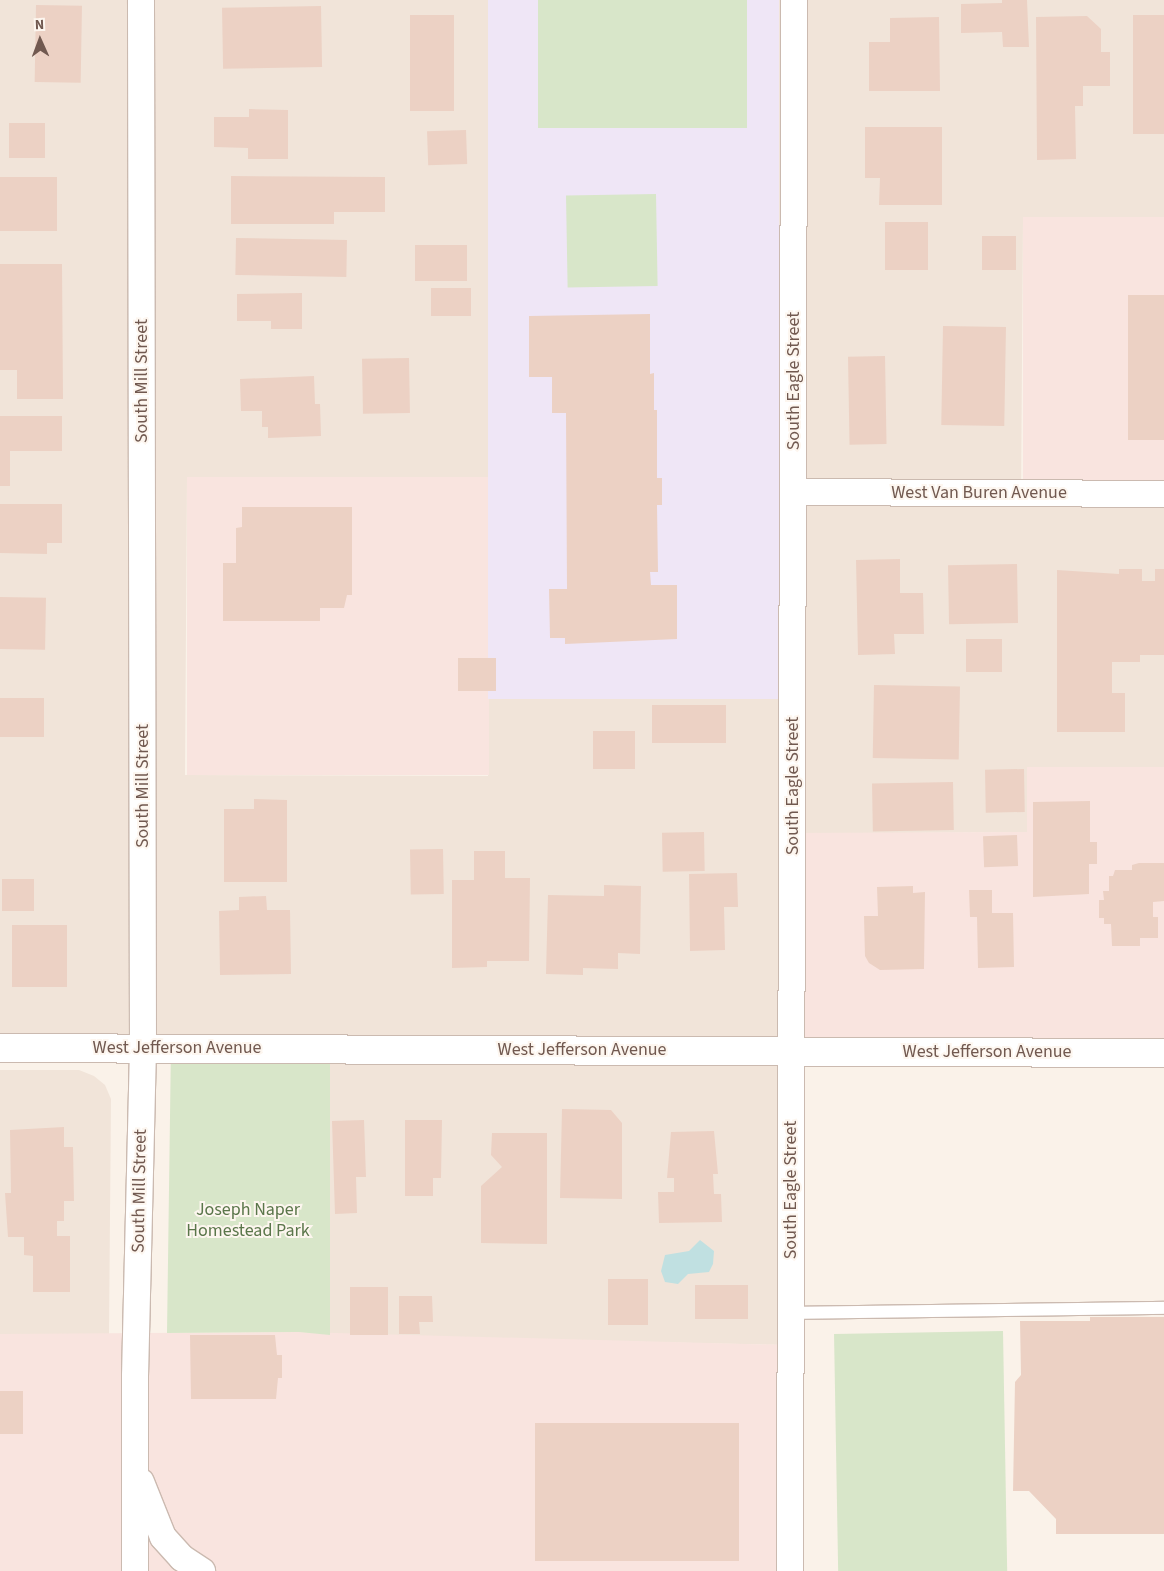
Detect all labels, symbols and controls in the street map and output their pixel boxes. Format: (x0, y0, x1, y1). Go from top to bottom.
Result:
north arrow (15, 15, 65, 65)
text: N (34, 15, 44, 35)
street label: South Eagle Street (783, 312, 805, 450)
street label: South Mill Street (131, 319, 153, 443)
street label: West Van Buren Avenue (891, 482, 1067, 504)
street label: South Eagle Street (782, 717, 804, 855)
street label: South Mill Street (132, 724, 154, 848)
street label: West Jefferson Avenue (93, 1037, 261, 1059)
street label: West Jefferson Avenue (498, 1039, 666, 1061)
street label: West Jefferson Avenue (903, 1041, 1071, 1063)
street label: South Eagle Street (780, 1121, 802, 1259)
street label: South Mill Street (128, 1129, 152, 1253)
park label: Joseph Naper Homestead Park (186, 1200, 310, 1242)

